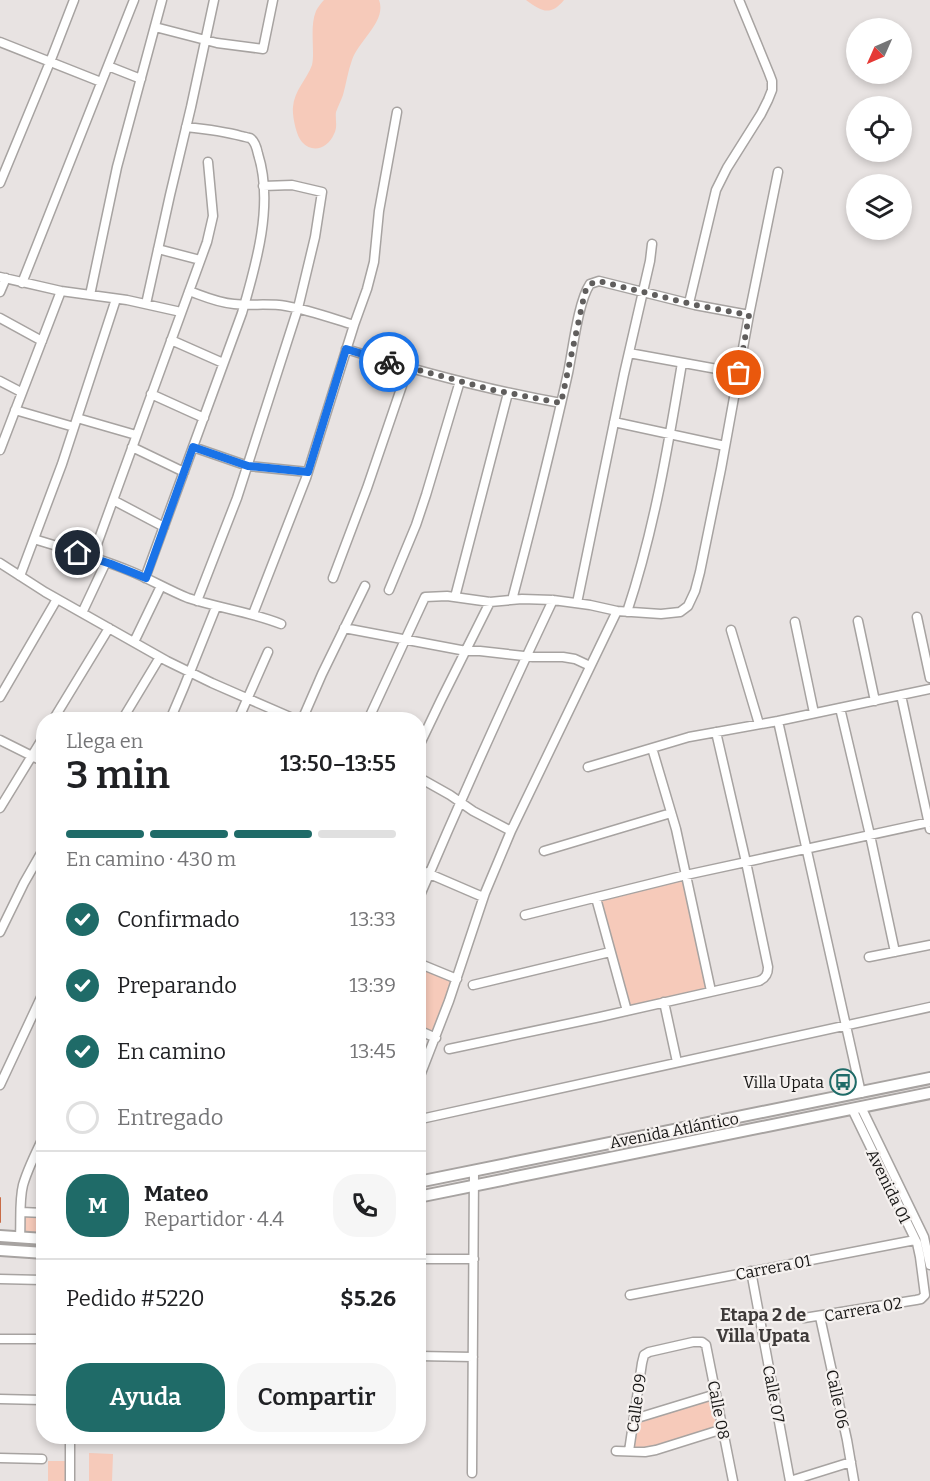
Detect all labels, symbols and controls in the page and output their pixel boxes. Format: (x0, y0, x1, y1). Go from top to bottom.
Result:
north arrow (846, 18, 912, 84)
map controls (846, 18, 912, 240)
button: locate (846, 96, 912, 162)
button: layers (846, 174, 912, 240)
courier (359, 332, 419, 392)
icon: bike (373, 346, 406, 379)
pin (713, 347, 764, 398)
icon: bag (722, 356, 755, 389)
pin (52, 527, 103, 578)
icon: home (61, 536, 94, 569)
text: Llega en (66, 729, 143, 753)
text: 13:50–13:55 (280, 750, 396, 777)
text: 3 min (66, 752, 170, 798)
text: En camino · 430 m (66, 847, 236, 871)
icon: check (66, 903, 99, 936)
text: Confirmado (117, 906, 240, 933)
text: 13:33 (350, 907, 396, 931)
icon: check (66, 969, 99, 1002)
text: Preparando (117, 972, 237, 999)
text: 13:39 (349, 973, 396, 997)
icon: check (66, 1035, 99, 1068)
text: En camino (117, 1038, 226, 1065)
text: 13:45 (350, 1039, 396, 1063)
bus stop icon: Villa Upata (828, 1067, 858, 1097)
place label: Villa Upata (743, 1073, 824, 1092)
text: Entregado (117, 1104, 223, 1131)
street label: Avenida Atlántico (608, 1109, 740, 1152)
street label: Avenida 01 (862, 1146, 915, 1227)
button: phone (333, 1174, 396, 1237)
text: Mateo (144, 1180, 208, 1207)
text: M (88, 1192, 107, 1219)
text: Repartidor · 4.4 (144, 1207, 284, 1231)
street label: Carrera 01 (734, 1251, 813, 1284)
text: Pedido #5220 (66, 1285, 205, 1312)
text: $5.26 (340, 1285, 396, 1312)
street label: Carrera 02 (823, 1293, 903, 1326)
district label: Etapa 2 de Villa Upata (716, 1304, 810, 1347)
button: Ayuda (66, 1363, 225, 1432)
button: Compartir (237, 1363, 396, 1432)
street label: Calle 07 (759, 1364, 788, 1424)
street label: Calle 06 (822, 1368, 853, 1430)
street label: Calle 09 (623, 1372, 650, 1434)
street label: Calle 08 (703, 1379, 734, 1441)

